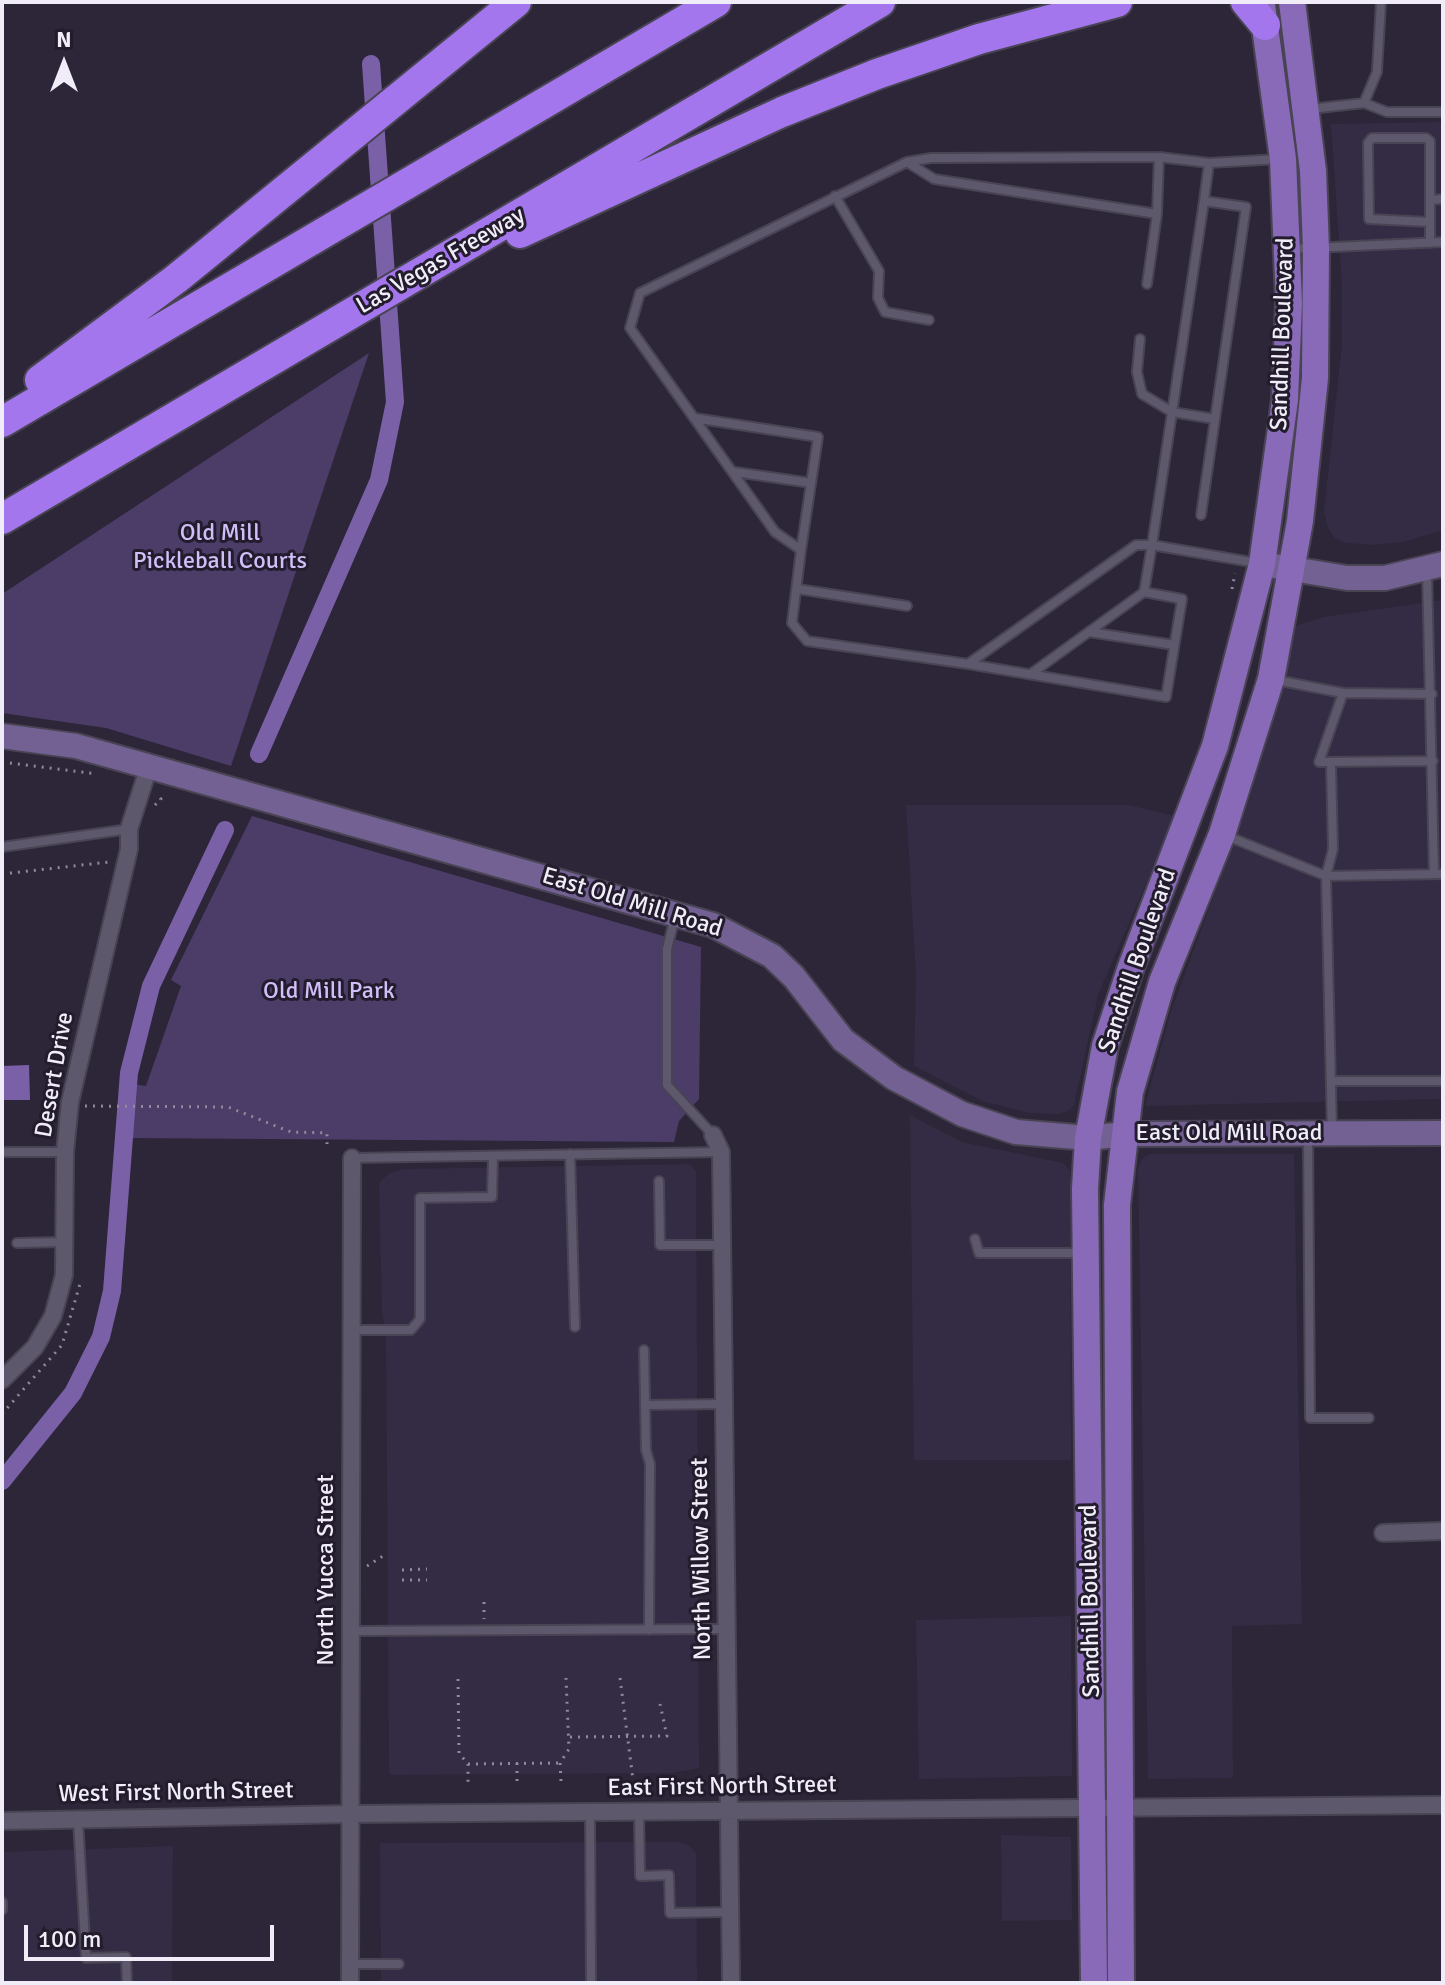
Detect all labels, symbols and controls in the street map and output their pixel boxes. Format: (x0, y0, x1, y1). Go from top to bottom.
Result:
north arrow (24, 24, 104, 104)
text: N (56, 26, 72, 53)
street label: Las Vegas Freeway (352, 201, 530, 321)
street label: Sandhill Boulevard (1265, 237, 1301, 431)
park label: Old Mill Pickleball Courts (133, 520, 307, 576)
street label: East Old Mill Road (538, 862, 726, 944)
street label: Sandhill Boulevard (1093, 865, 1183, 1057)
park label: Old Mill Park (263, 978, 395, 1006)
street label: Desert Drive (30, 1010, 80, 1140)
street label: East Old Mill Road (1136, 1120, 1322, 1148)
street label: North Willow Street (686, 1457, 718, 1661)
street label: North Yucca Street (313, 1474, 341, 1666)
street label: Sandhill Boulevard (1075, 1504, 1107, 1698)
street label: East First North Street (607, 1771, 837, 1803)
street label: West First North Street (58, 1777, 294, 1809)
scale bar (28, 1909, 278, 1959)
text: 100 m (38, 1924, 101, 1954)

